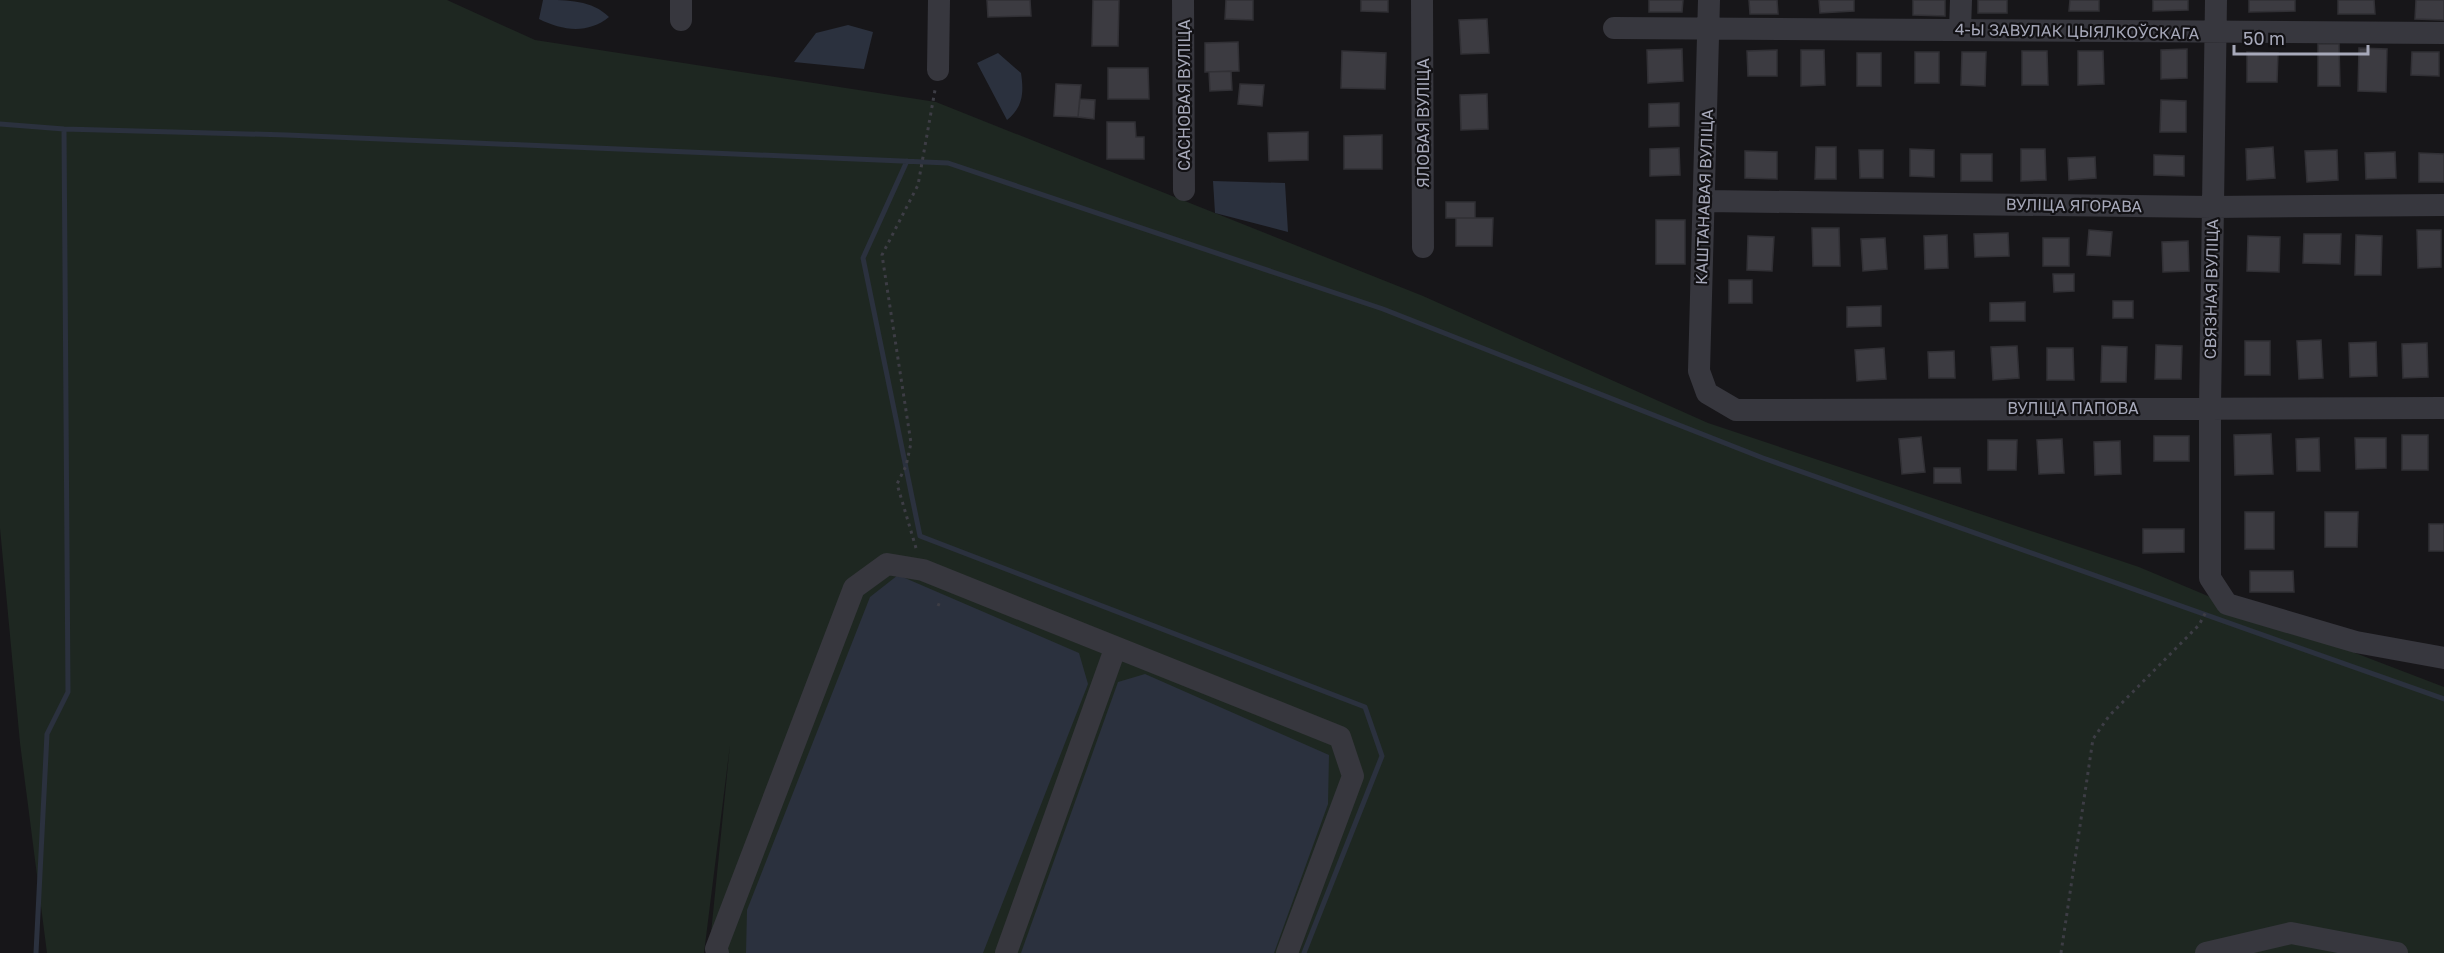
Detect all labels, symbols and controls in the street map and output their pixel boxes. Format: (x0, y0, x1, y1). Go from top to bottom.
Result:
scale bar (2234, 18, 2368, 56)
street label: САСНОВАЯ ВУЛІЦА (1174, 19, 1194, 171)
street label: 4-Ы ЗАВУЛАК ЦЫЯЛКОЎСКАГА (1955, 19, 2200, 43)
text: 50 m (2243, 27, 2285, 49)
street label: ЯЛОВАЯ ВУЛІЦА (1413, 58, 1433, 188)
street label: КАШТАНАВАЯ ВУЛІЦА (1691, 109, 1717, 285)
street label: ВУЛІЦА ЯГОРАВА (2006, 194, 2143, 216)
street label: СВЯЗНАЯ ВУЛІЦА (2200, 218, 2222, 359)
street label: ВУЛІЦА ПАПОВА (2007, 398, 2139, 418)

